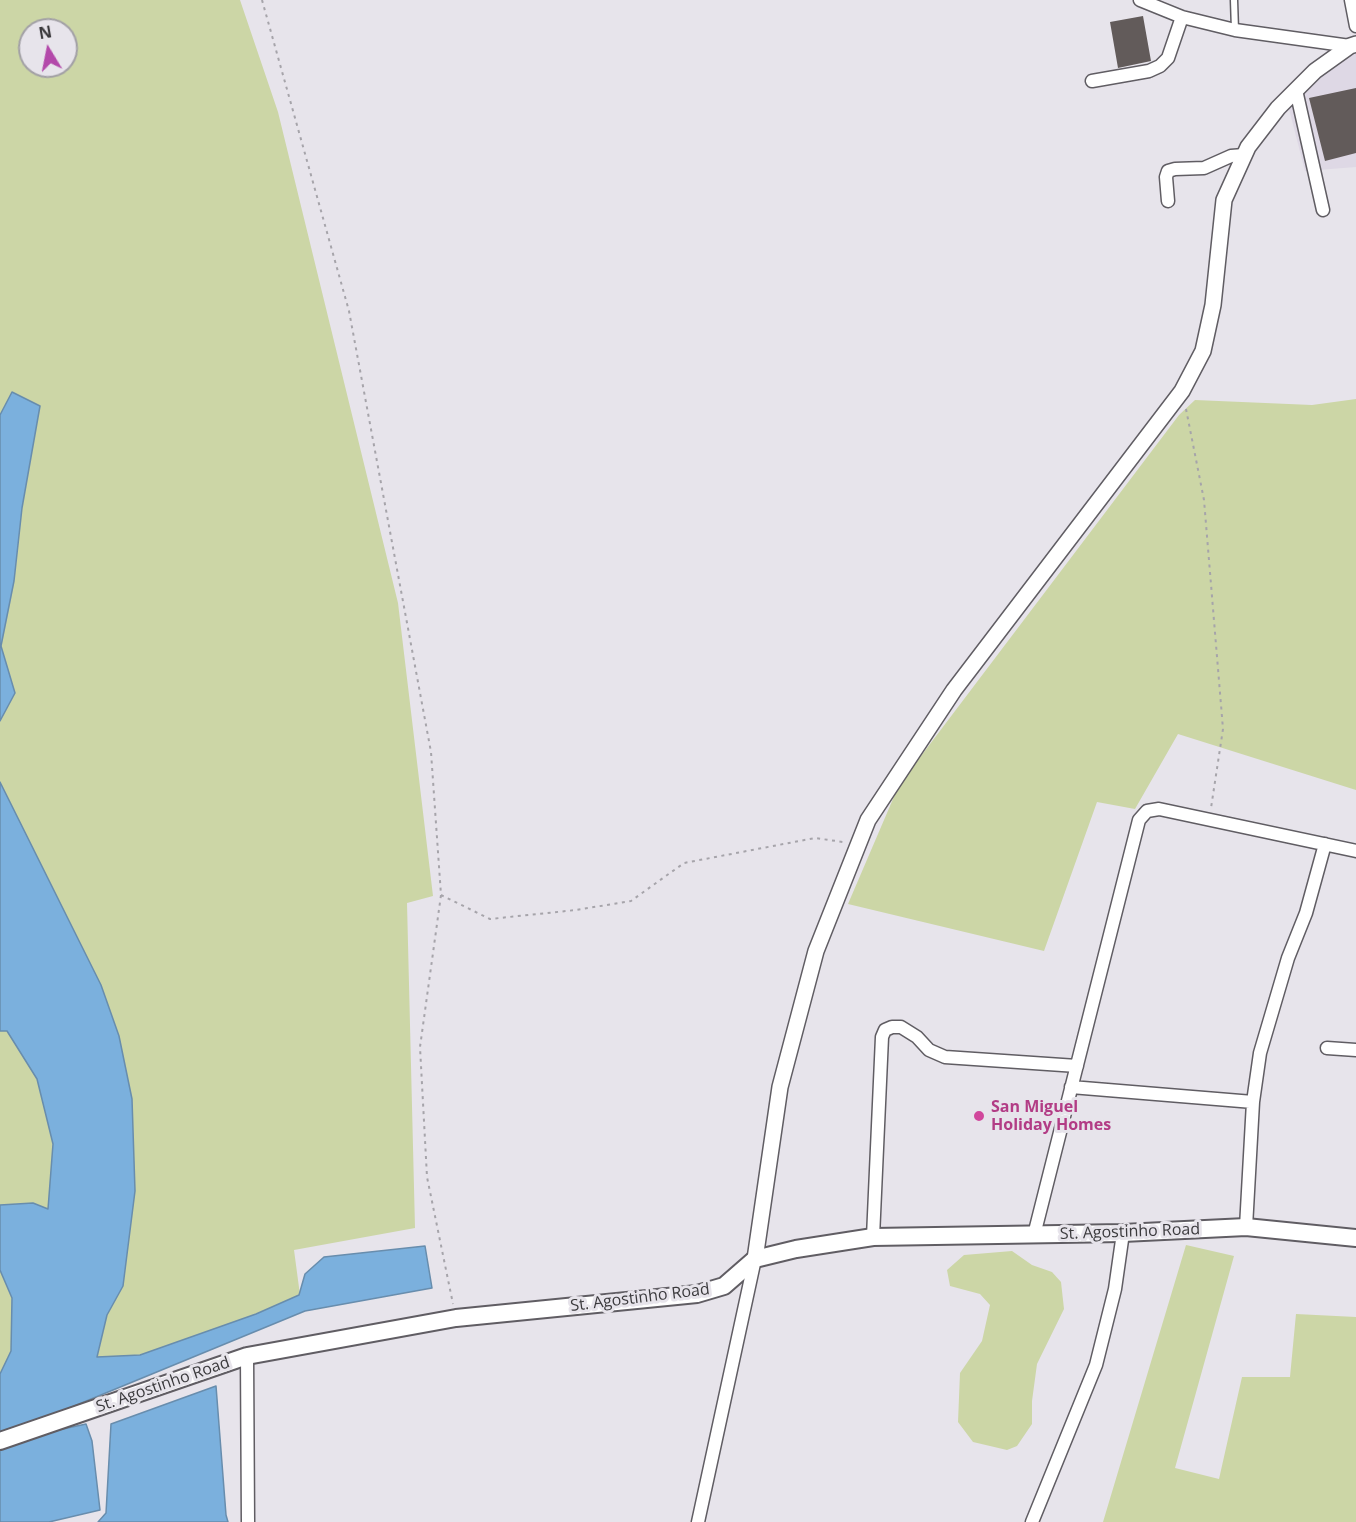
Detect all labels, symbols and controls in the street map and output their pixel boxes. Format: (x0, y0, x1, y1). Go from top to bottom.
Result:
north arrow (18, 18, 78, 78)
text: N (37, 20, 54, 44)
place label: San Miguel Holiday Homes (991, 1097, 1111, 1135)
marker: San Miguel Holiday Homes (972, 1109, 986, 1123)
street label: St. Agostinho Road (1060, 1220, 1200, 1244)
street label: St. Agostinho Road (569, 1280, 711, 1316)
street label: St. Agostinho Road (94, 1353, 232, 1417)

